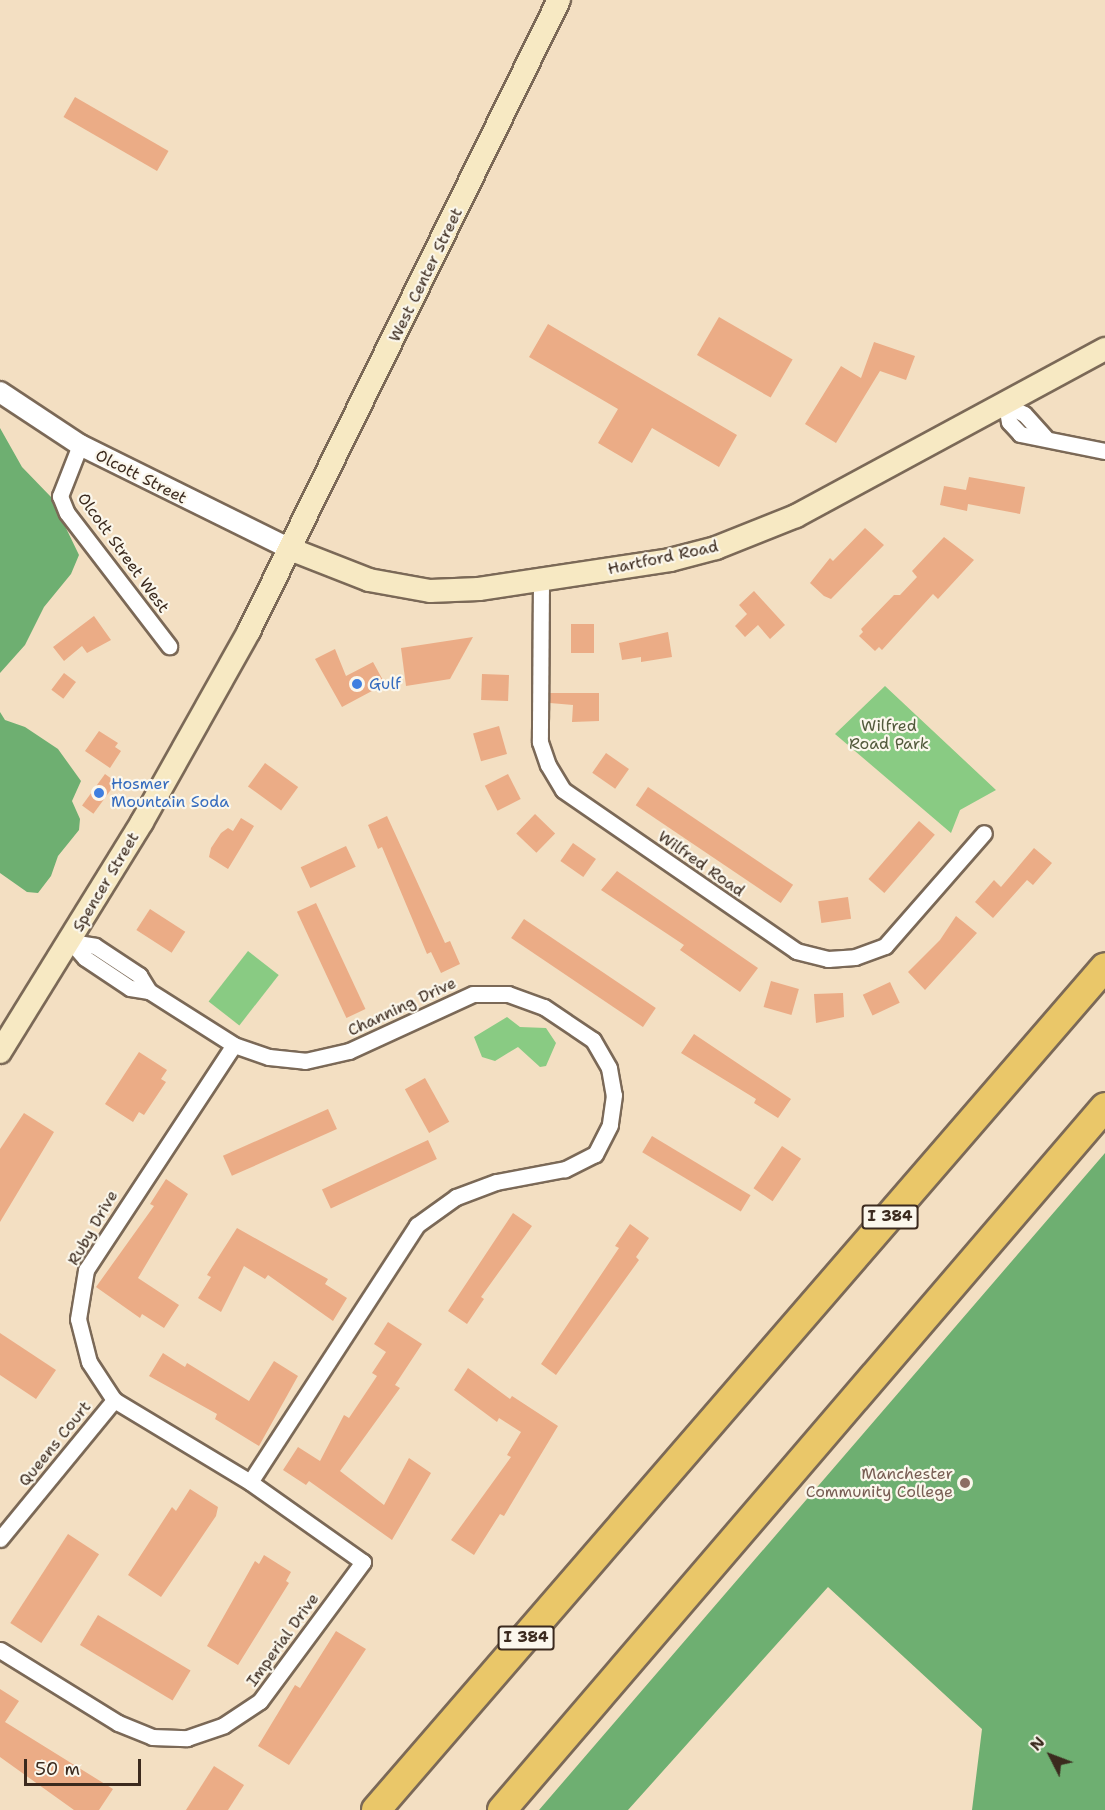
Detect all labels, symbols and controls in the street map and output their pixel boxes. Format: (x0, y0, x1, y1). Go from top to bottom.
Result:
street label: West Center Street (385, 205, 467, 345)
street label: Olcott Street (92, 446, 190, 508)
street label: Olcott Street West (73, 489, 173, 617)
street label: Hartford Road (606, 537, 720, 579)
place label: Gulf (369, 674, 401, 694)
marker: Gulf (350, 677, 364, 691)
park label: Wilfred Road Park (849, 716, 929, 754)
place label: Hosmer Mountain Soda (111, 774, 229, 812)
marker: Hosmer Mountain Soda (92, 786, 106, 800)
street label: Wilfred Road (654, 827, 748, 901)
street label: Spencer Street (69, 829, 143, 935)
street label: Channing Drive (345, 974, 459, 1040)
street label: Ruby Drive (64, 1187, 122, 1269)
road number: I 384 (862, 1205, 918, 1229)
street label: Queens Court (15, 1398, 95, 1490)
place label: Manchester Community College (806, 1464, 953, 1502)
marker: Manchester Community College (958, 1476, 972, 1490)
street label: Imperial Drive (243, 1590, 323, 1690)
road number: I 384 (498, 1626, 554, 1650)
north arrow (1021, 1726, 1081, 1786)
text: N (1025, 1732, 1049, 1755)
scale bar (27, 1747, 144, 1785)
text: 50 m (35, 1757, 80, 1781)

